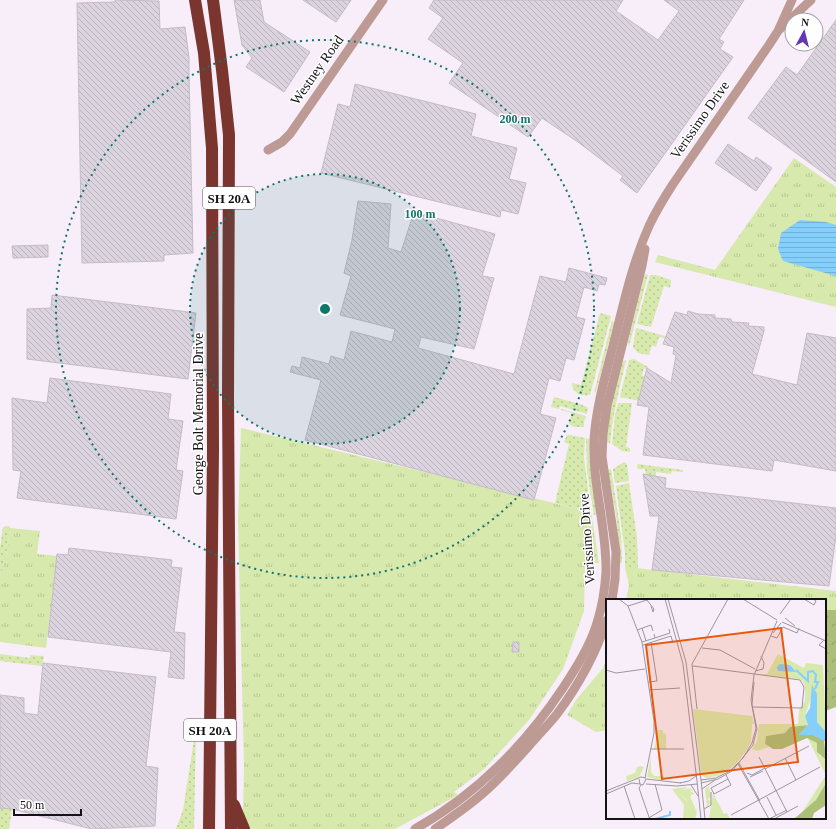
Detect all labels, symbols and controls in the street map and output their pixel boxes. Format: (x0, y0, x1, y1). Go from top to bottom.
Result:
north arrow (784, 12, 824, 52)
text: N (801, 16, 810, 29)
street label: Westney Road (288, 33, 346, 107)
street label: Verissimo Drive (668, 78, 732, 162)
text: 200 m (500, 112, 531, 126)
road number: SH 20A (203, 187, 255, 209)
text: 100 m (405, 207, 436, 221)
centre of rings (318, 302, 332, 316)
street label: George Bolt Memorial Drive (191, 333, 206, 495)
street label: Verissimo Drive (576, 493, 598, 585)
inset map (606, 599, 826, 819)
road number: SH 20A (184, 719, 236, 741)
scale bar (14, 791, 81, 817)
text: 50 m (20, 798, 45, 812)

